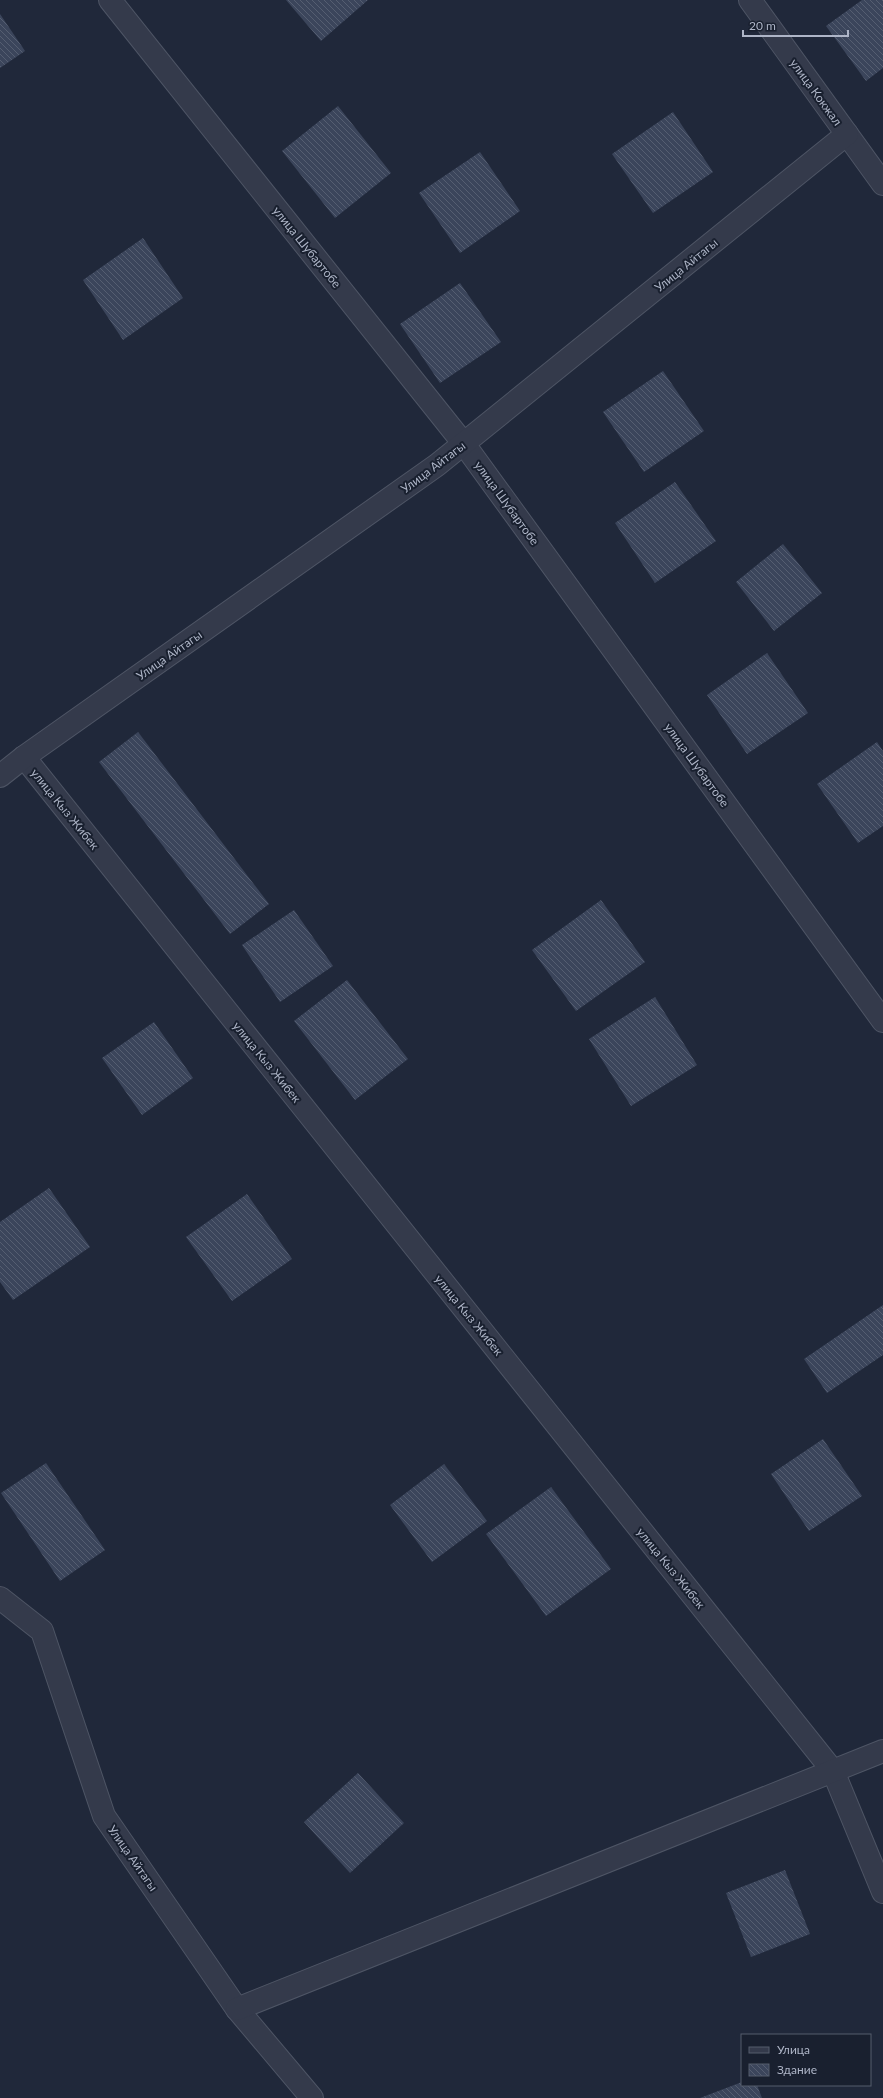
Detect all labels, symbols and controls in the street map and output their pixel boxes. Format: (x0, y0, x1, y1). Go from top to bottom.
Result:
scale bar (743, 12, 848, 38)
text: 20 m (749, 18, 776, 33)
street label: улица Кокжал (787, 56, 845, 128)
street label: улица Шубартобе (270, 203, 344, 291)
street label: Улица Айтагы (651, 235, 721, 295)
street label: Улица Айтагы (398, 438, 468, 496)
street label: улица Шубартобе (471, 458, 543, 548)
street label: Улица Айтагы (133, 627, 205, 683)
street label: улица Шубартобе (661, 720, 733, 810)
street label: улица Кыз Жибек (28, 766, 103, 853)
street label: улица Кыз Жибек (230, 1019, 305, 1106)
street label: улица Кыз Жибек (432, 1272, 507, 1359)
street label: улица Кыз Жибек (634, 1525, 709, 1612)
street label: Улица Айтагы (105, 1822, 161, 1894)
legend (741, 2034, 871, 2086)
text: Улица (777, 2042, 810, 2057)
text: Здание (777, 2062, 817, 2077)

